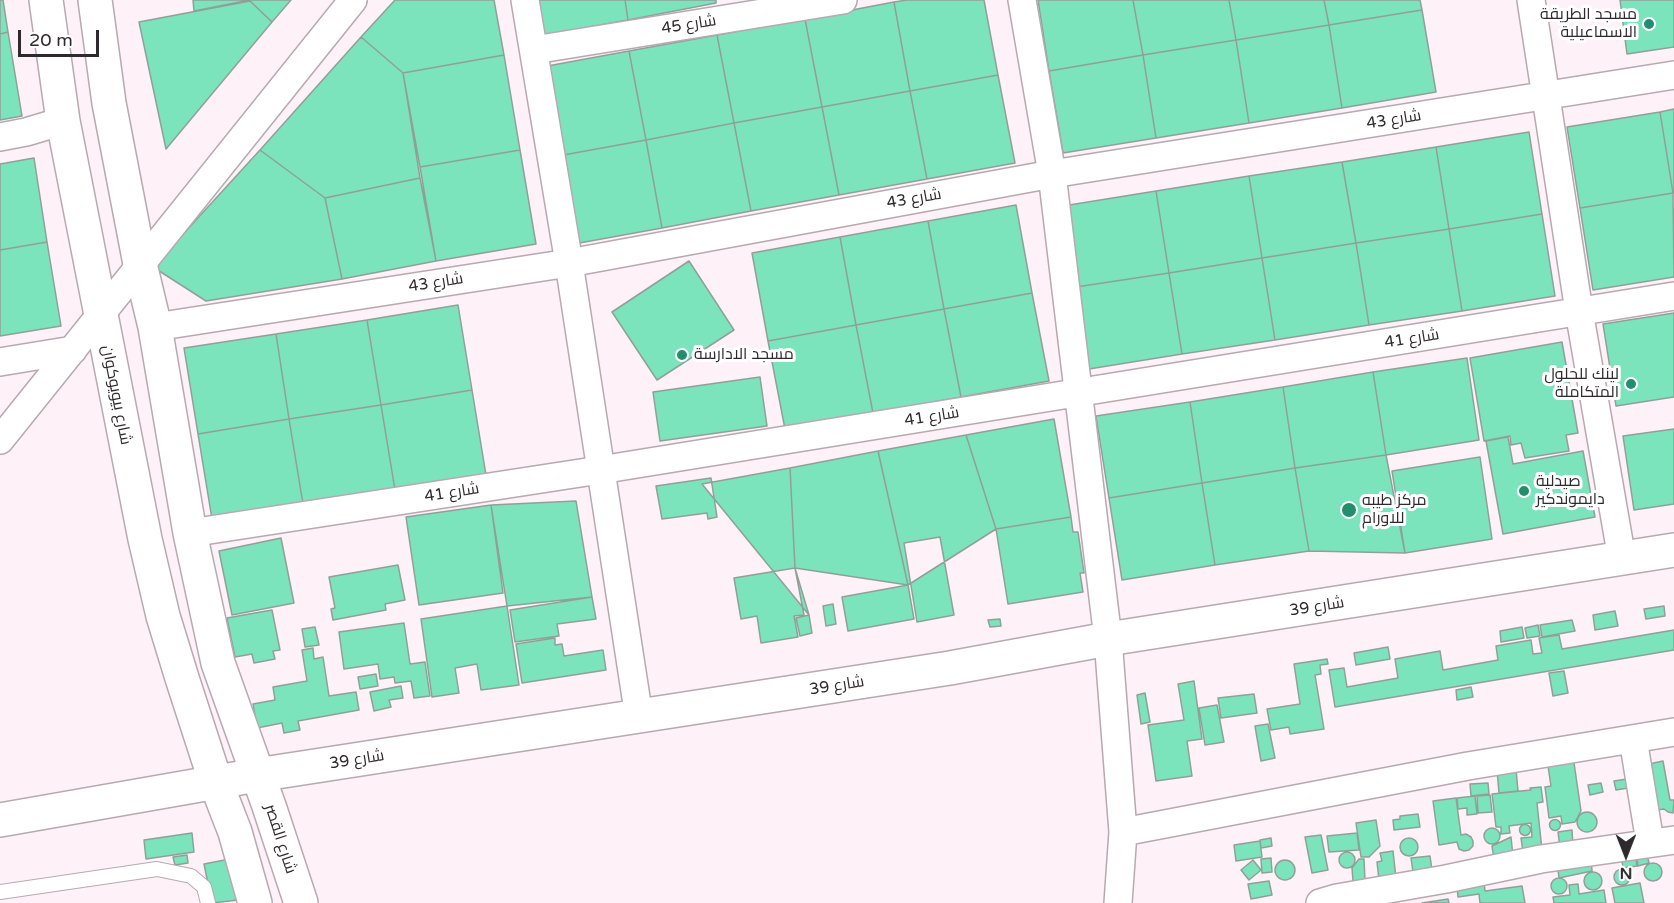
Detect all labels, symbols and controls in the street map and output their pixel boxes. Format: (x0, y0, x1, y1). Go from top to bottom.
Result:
place label: مسجد الطريقة الاسماعيلية (1540, 5, 1637, 43)
street label: شارع 45 (660, 11, 718, 39)
marker: مسجد الطريقة الاسماعيلية (1642, 17, 1656, 31)
scale bar (21, 18, 102, 56)
text: 20 m (29, 29, 73, 51)
street label: شارع 43 (1365, 106, 1423, 134)
street label: شارع 43 (885, 185, 943, 213)
street label: شارع 43 (407, 269, 465, 297)
street label: شارع 41 (1383, 325, 1441, 353)
street label: شارع بيويوكوان (97, 344, 135, 446)
place label: مسجد الادارسة (694, 345, 794, 365)
marker: مسجد الادارسة (675, 348, 689, 362)
place label: لينك للحلول المتكاملة (1544, 365, 1619, 403)
marker: لينك للحلول المتكاملة (1624, 377, 1638, 391)
street label: شارع 41 (903, 403, 961, 431)
place label: صيدلية دايموندكير (1536, 472, 1605, 510)
street label: شارع 41 (423, 479, 481, 507)
marker: صيدلية دايموندكير (1517, 484, 1531, 498)
place label: مركز طيبه للاورام (1362, 491, 1427, 529)
marker: مركز طيبه للاورام (1340, 501, 1358, 519)
street label: شارع 39 (1288, 593, 1346, 621)
street label: شارع 39 (808, 672, 866, 700)
street label: شارع 39 (328, 746, 386, 774)
street label: شارع القصر (260, 802, 300, 876)
north arrow (1596, 825, 1656, 885)
text: N (1620, 863, 1632, 883)

